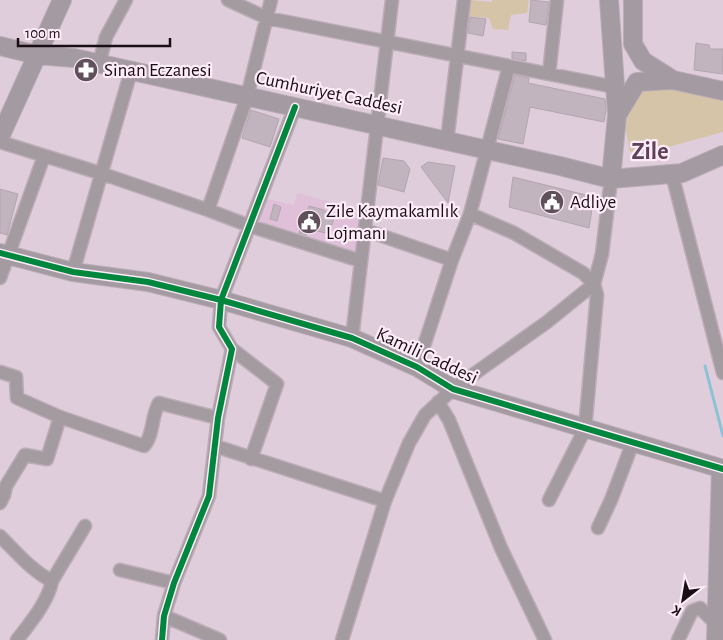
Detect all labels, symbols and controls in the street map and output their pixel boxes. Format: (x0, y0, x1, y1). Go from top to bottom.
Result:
scale bar (18, 15, 170, 47)
text: 100 m (25, 26, 60, 41)
pharmacy icon: Sinan Eczanesi (73, 57, 99, 83)
place label: Sinan Eczanesi (104, 61, 211, 80)
street label: Cumhuriyet Caddesi (254, 68, 404, 118)
district label: Zile (631, 140, 669, 164)
public building icon: Adliye (539, 189, 565, 215)
place label: Adliye (570, 193, 616, 212)
place label: Zile Kaymakamlık Lojmanı (326, 202, 458, 243)
public building icon: Zile Kaymakamlık Lojmanı (296, 209, 322, 235)
street label: Kamili Caddesi (373, 324, 481, 388)
north arrow (658, 575, 708, 625)
text: K (669, 602, 684, 618)

